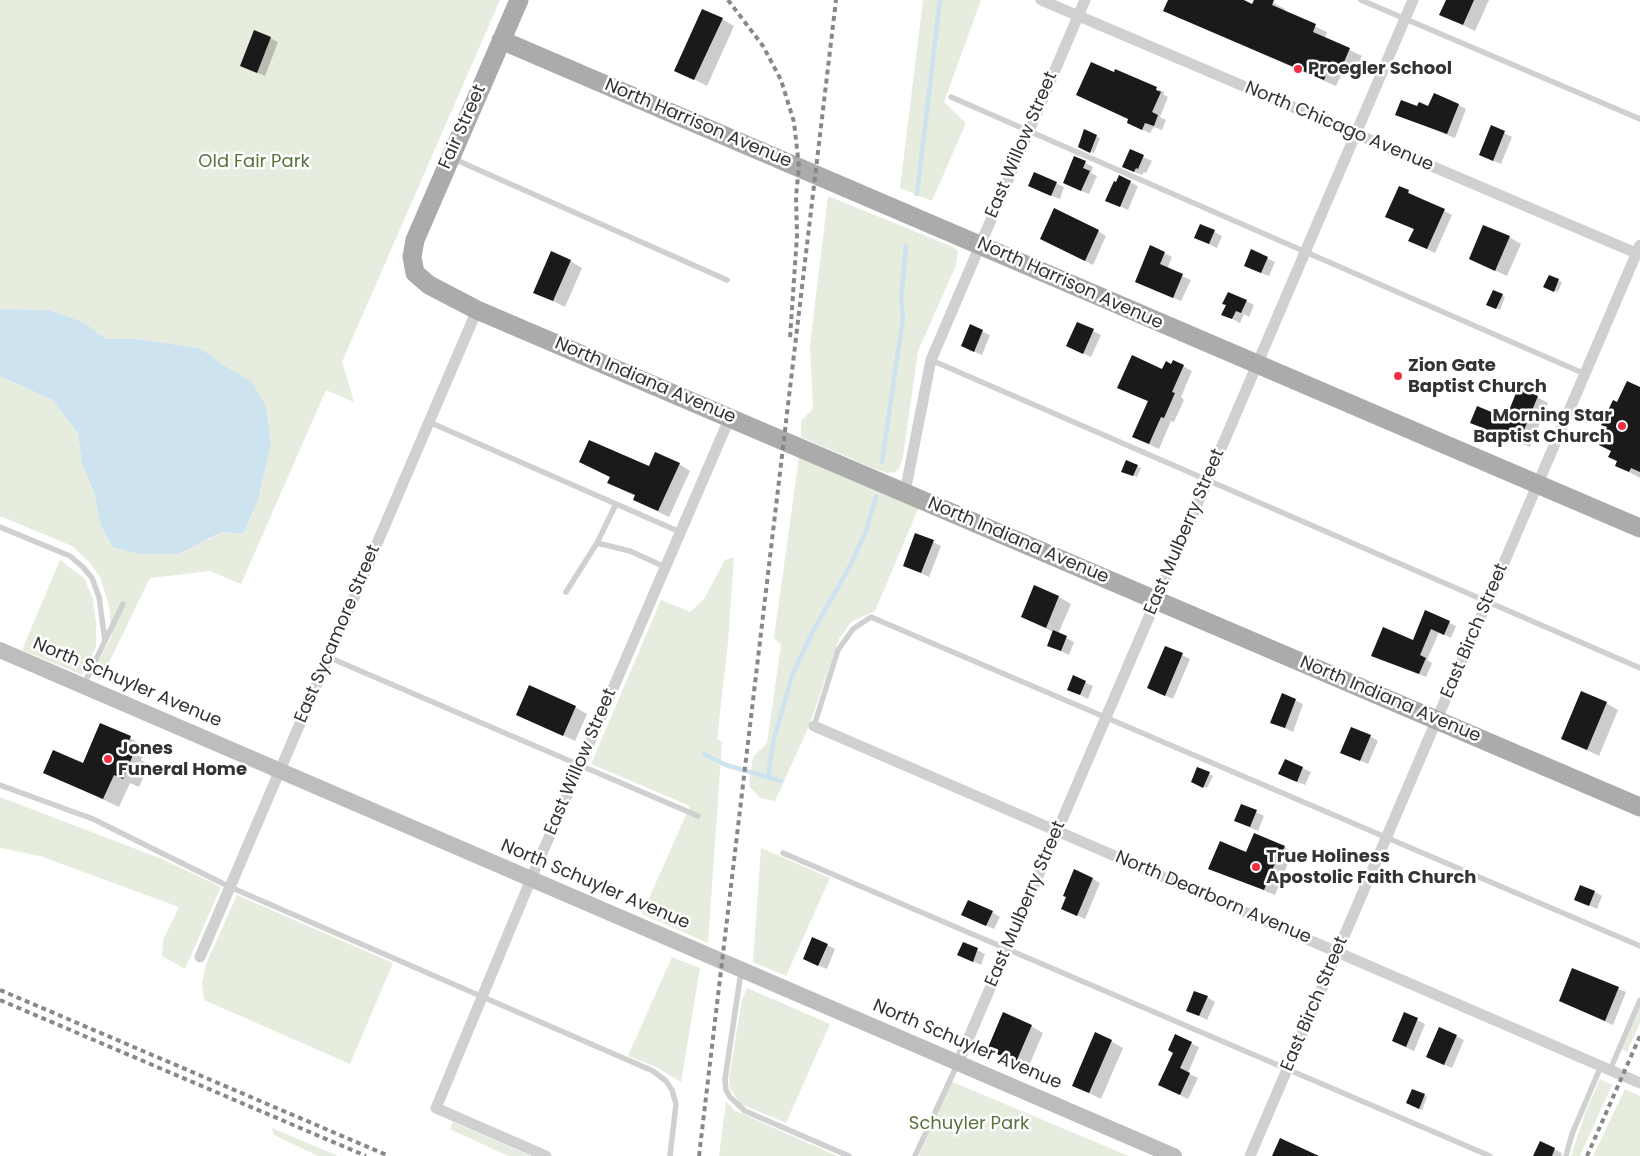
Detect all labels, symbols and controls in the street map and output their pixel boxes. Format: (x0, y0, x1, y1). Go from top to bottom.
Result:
place label: Proegler School (1308, 58, 1452, 80)
marker: Proegler School (1292, 63, 1304, 75)
street label: East Willow Street (981, 69, 1063, 221)
street label: North Harrison Avenue (601, 75, 795, 173)
street label: North Chicago Avenue (1241, 77, 1437, 177)
street label: Fair Street (435, 82, 491, 172)
park label: Old Fair Park (198, 151, 310, 173)
street label: North Harrison Avenue (974, 233, 1166, 335)
street label: North Indiana Avenue (551, 333, 739, 429)
place label: Zion Gate Baptist Church (1408, 355, 1547, 398)
marker: Zion Gate Baptist Church (1392, 370, 1404, 382)
place label: Morning Star Baptist Church (1473, 405, 1612, 448)
marker: Morning Star Baptist Church (1616, 420, 1628, 432)
street label: East Mulberry Street (1140, 446, 1230, 618)
street label: North Indiana Avenue (924, 493, 1112, 589)
street label: East Sycamore Street (291, 542, 385, 726)
street label: East Birch Street (1437, 560, 1513, 702)
street label: North Schuyler Avenue (29, 633, 225, 733)
street label: North Indiana Avenue (1296, 652, 1484, 748)
street label: East Willow Street (540, 686, 622, 838)
place label: Jones Funeral Home (118, 738, 247, 781)
marker: Jones Funeral Home (102, 753, 114, 765)
street label: East Mulberry Street (981, 818, 1071, 990)
street label: North Schuyler Avenue (497, 835, 693, 935)
place label: True Holiness Apostolic Faith Church (1266, 846, 1476, 889)
street label: North Dearborn Avenue (1112, 847, 1314, 949)
marker: True Holiness Apostolic Faith Church (1250, 861, 1262, 873)
street label: East Birch Street (1277, 933, 1353, 1075)
street label: North Schuyler Avenue (869, 995, 1065, 1095)
park label: Schuyler Park (909, 1113, 1029, 1135)

